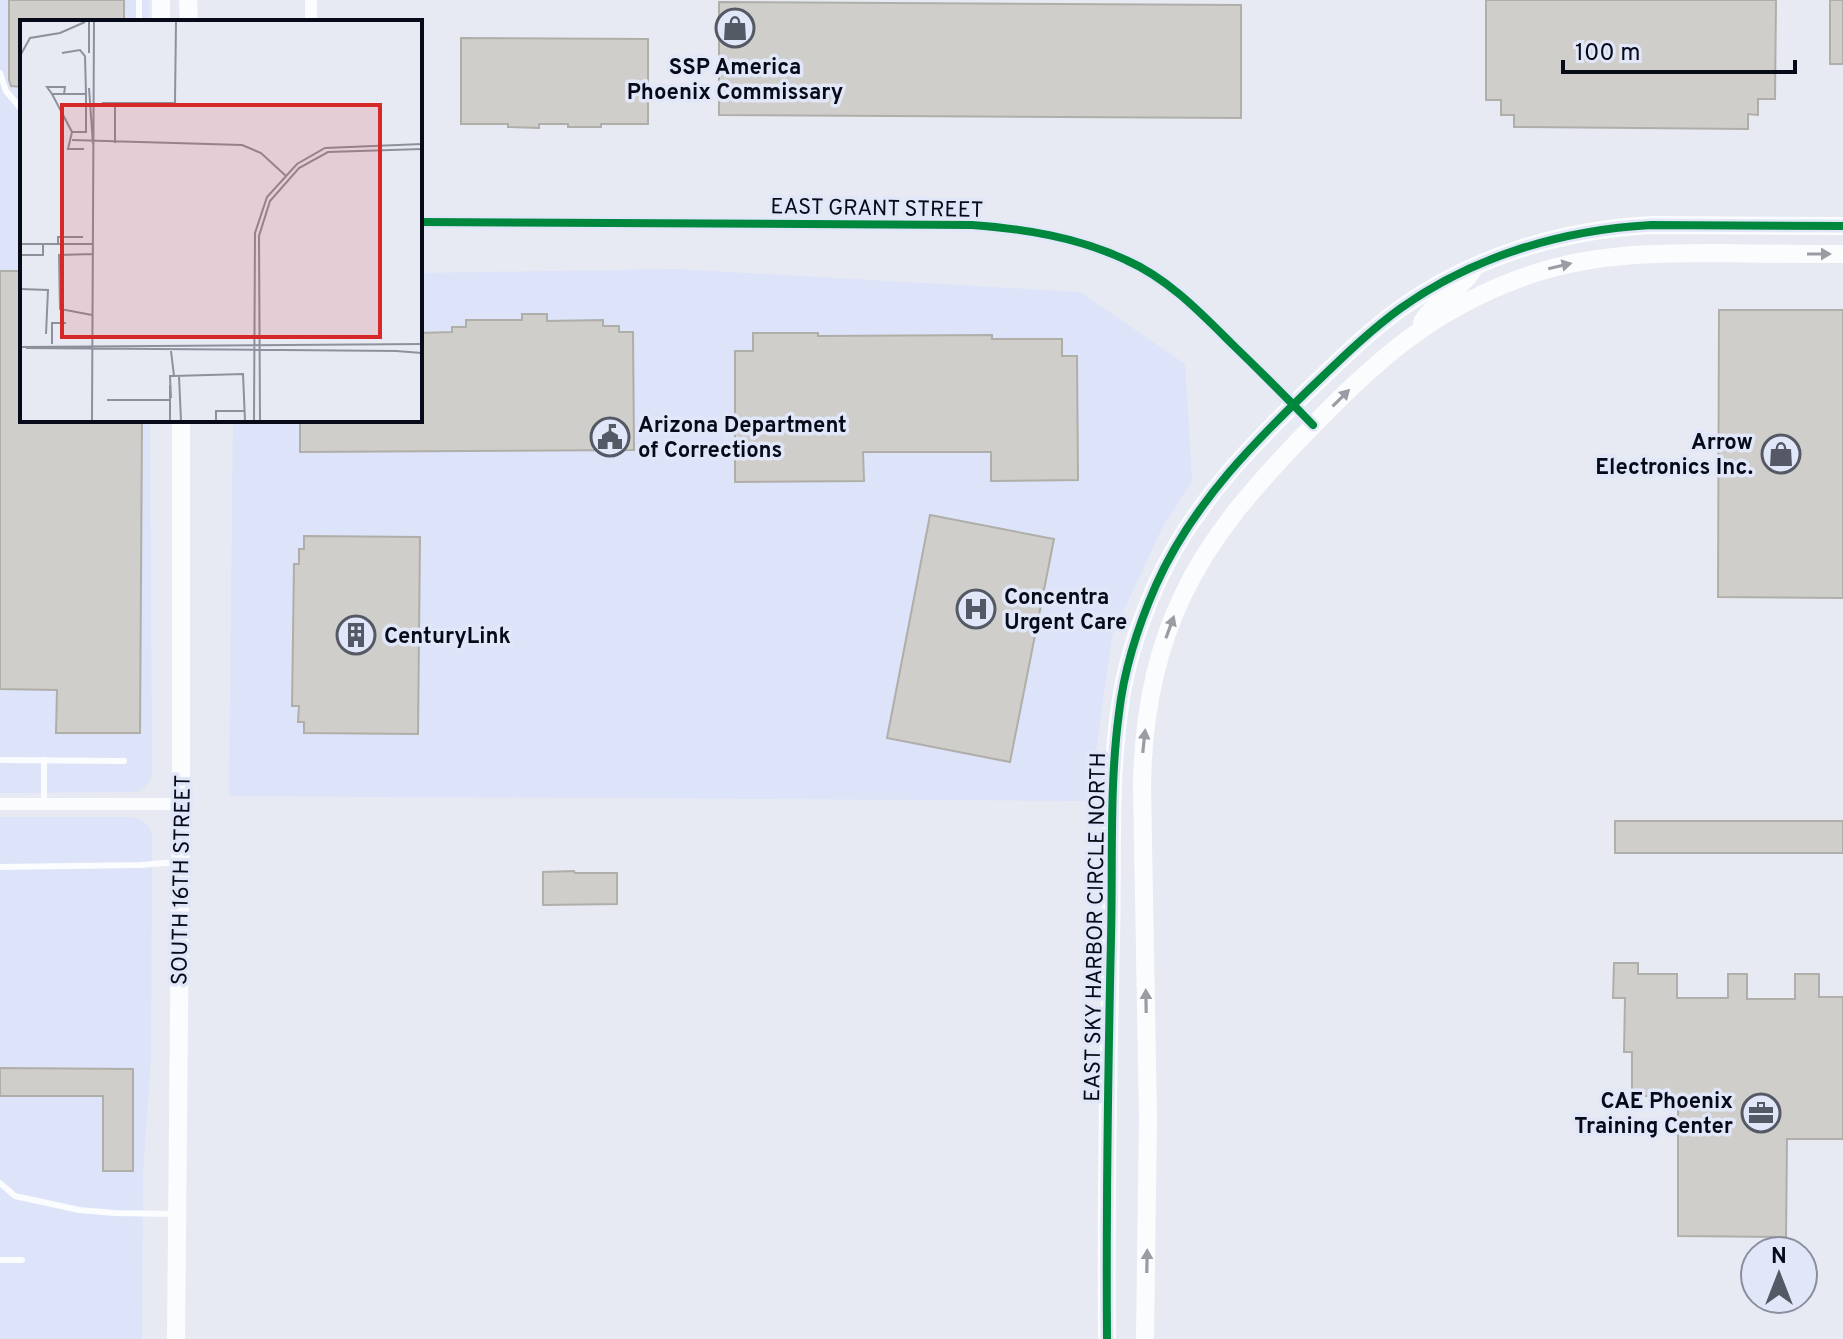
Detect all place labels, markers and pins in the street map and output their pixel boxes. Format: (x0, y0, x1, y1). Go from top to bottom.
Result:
shop icon: SSP America Phoenix Commissary (714, 7, 756, 49)
place label: SSP America Phoenix Commissary (627, 55, 843, 107)
place label: Arizona Department of Corrections (638, 413, 847, 465)
public building icon: Arizona Department of Corrections (589, 416, 631, 458)
place label: Arrow Electronics Inc. (1595, 430, 1753, 482)
shop icon: Arrow Electronics Inc. (1760, 433, 1802, 475)
place label: Concentra Urgent Care (1004, 585, 1127, 637)
hospital icon: Concentra Urgent Care (955, 588, 997, 630)
building icon: CenturyLink (335, 614, 377, 656)
place label: CenturyLink (384, 624, 511, 651)
place label: CAE Phoenix Training Center (1574, 1089, 1733, 1141)
office icon: CAE Phoenix Training Center (1740, 1092, 1782, 1134)

